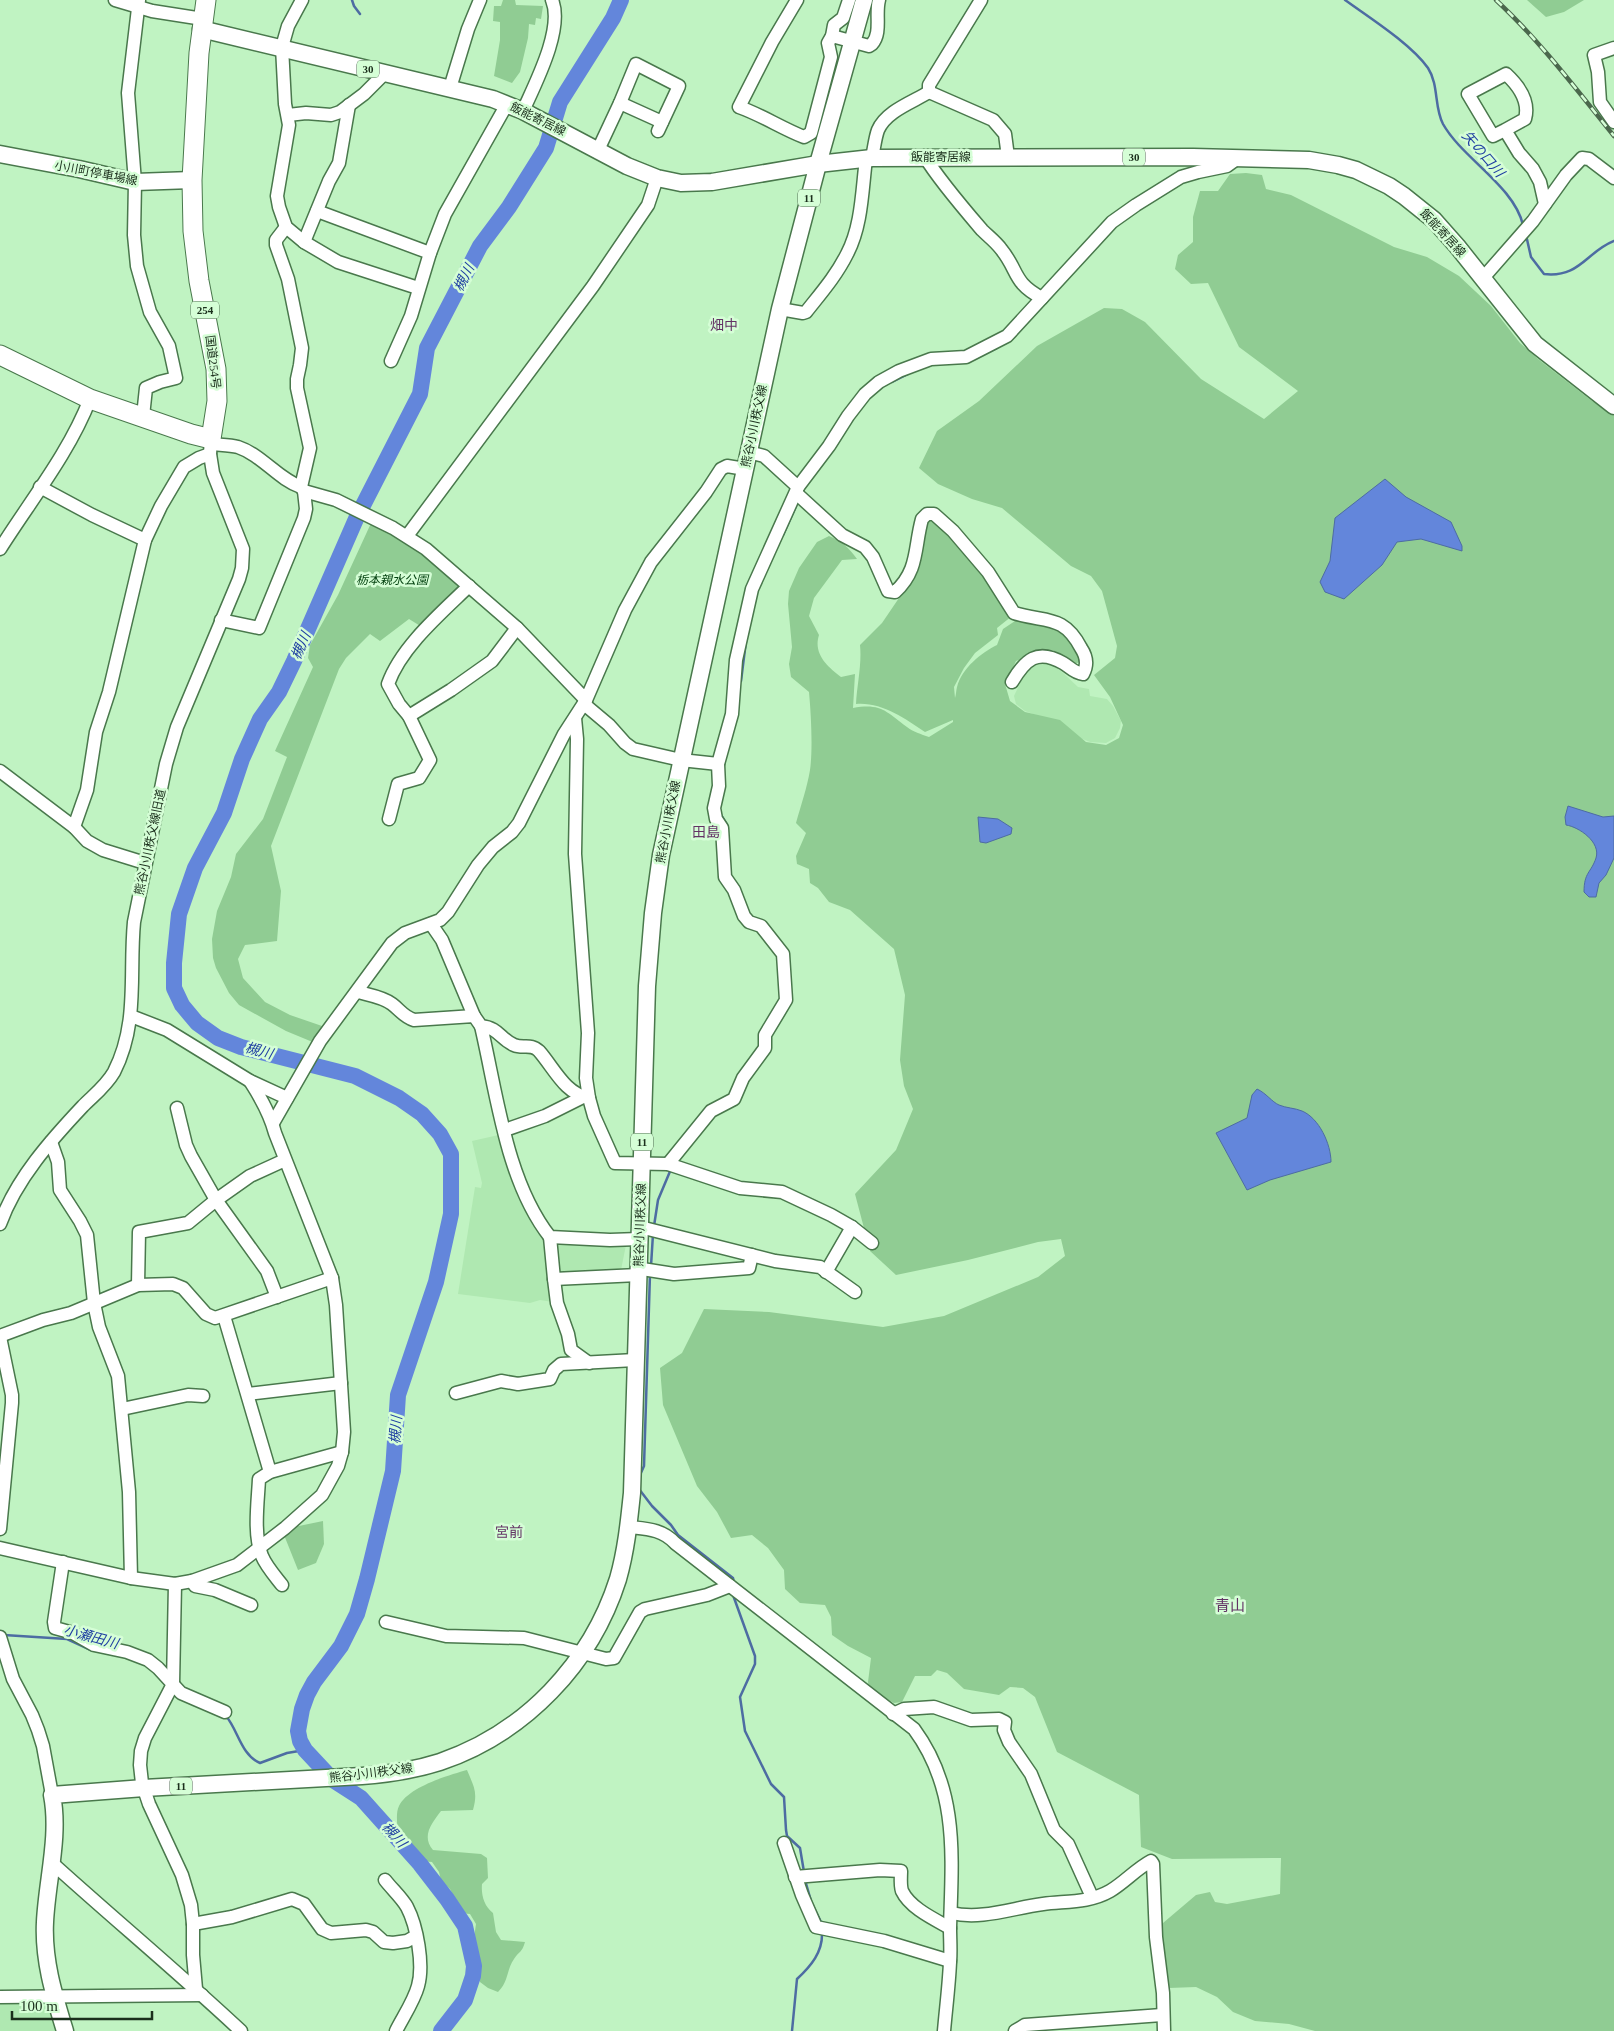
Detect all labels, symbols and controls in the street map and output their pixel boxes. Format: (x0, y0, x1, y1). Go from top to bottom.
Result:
road number: 30 (357, 61, 379, 78)
street label: 飯能寄居線 (508, 100, 568, 138)
water label: 矢の口川 (1459, 128, 1508, 182)
road number: 30 (1123, 148, 1145, 166)
street label: 飯能寄居線 (911, 150, 971, 164)
street label: 小川町停車場線 (53, 158, 139, 188)
road number: 11 (798, 190, 820, 207)
street label: 飯能寄居線 (1417, 206, 1469, 260)
water label: 槻川 (451, 260, 478, 294)
road number: 254 (191, 302, 219, 318)
district label: 畑中 (710, 318, 738, 333)
street label: 国道254号 (203, 334, 223, 390)
street label: 熊谷小川秩父線 (738, 383, 770, 469)
park label: 栃本親水公園 (356, 573, 430, 587)
water label: 槻川 (288, 628, 314, 662)
street label: 熊谷小川秩父線 (653, 779, 683, 865)
street label: 熊谷小川秩父線旧道 (132, 788, 168, 896)
district label: 田島 (692, 825, 720, 840)
water label: 槻川 (244, 1040, 276, 1062)
road number: 11 (631, 1134, 653, 1150)
street label: 熊谷小川秩父線 (632, 1183, 648, 1267)
water label: 槻川 (388, 1414, 405, 1444)
district label: 宮前 (495, 1524, 523, 1540)
district label: 青山 (1215, 1598, 1245, 1614)
water label: 小瀬田川 (62, 1623, 122, 1652)
street label: 熊谷小川秩父線 (328, 1761, 414, 1785)
road number: 11 (170, 1778, 192, 1794)
water label: 槻川 (379, 1820, 410, 1852)
scale bar (12, 1988, 152, 2020)
text: 100 m (20, 1998, 58, 2014)

